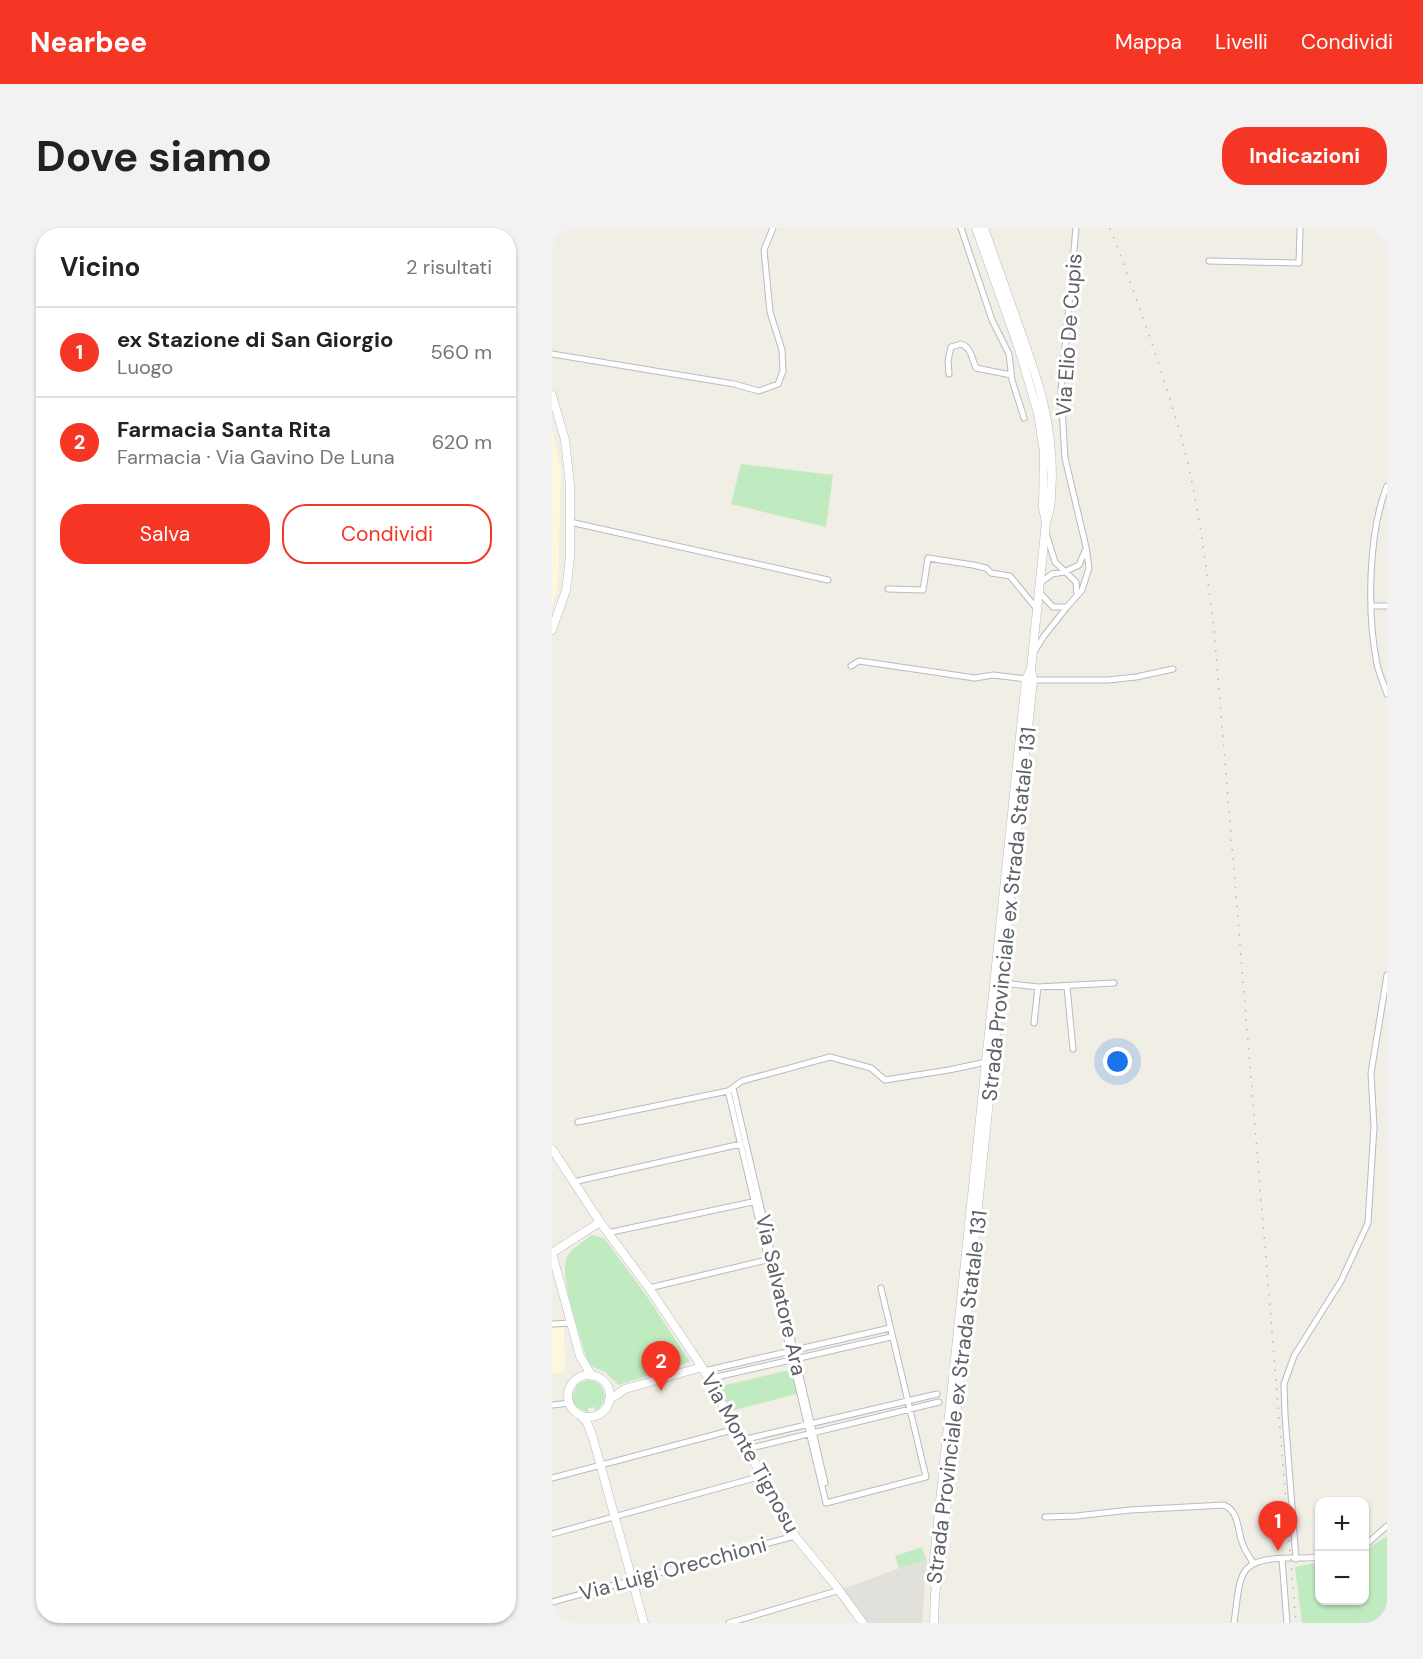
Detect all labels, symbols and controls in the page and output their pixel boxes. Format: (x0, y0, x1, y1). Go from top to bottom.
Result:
text: Nearbee (30, 24, 147, 61)
text: Mappa (1115, 28, 1182, 56)
text: Livelli (1215, 28, 1268, 56)
text: Condividi (1301, 28, 1393, 56)
button: Indicazioni (1222, 127, 1387, 185)
text: Dove siamo (36, 129, 272, 184)
text: Vicino (60, 250, 140, 284)
street label: Via Elio De Cupis (1049, 252, 1089, 418)
text: 2 risultati (406, 254, 492, 280)
text: ex Stazione di San Giorgio (117, 325, 394, 354)
text: 1 (76, 339, 83, 365)
text: 560 m (430, 339, 492, 365)
text: Luogo (117, 354, 173, 380)
text: Farmacia Santa Rita (117, 415, 331, 444)
text: 2 (74, 429, 85, 455)
text: 620 m (432, 429, 492, 455)
text: Farmacia · Via Gavino De Luna (117, 444, 395, 470)
button: Salva (60, 504, 270, 564)
button: Condividi (282, 504, 492, 564)
street label: Strada Provinciale ex Strada Statale 131 (975, 726, 1043, 1102)
your location (1103, 1047, 1132, 1076)
street label: Strada Provinciale ex Strada Statale 131 (920, 1209, 994, 1585)
street label: Via Salvatore Ara (749, 1212, 813, 1378)
pin: 2 (642, 1342, 680, 1391)
street label: Via Monte Tignosu (694, 1368, 806, 1538)
map controls (1315, 1497, 1369, 1605)
button: + (1315, 1497, 1369, 1551)
pin: 1 (1258, 1502, 1298, 1551)
street label: Via Luigi Orecchioni (576, 1531, 770, 1607)
button: − (1315, 1551, 1369, 1605)

